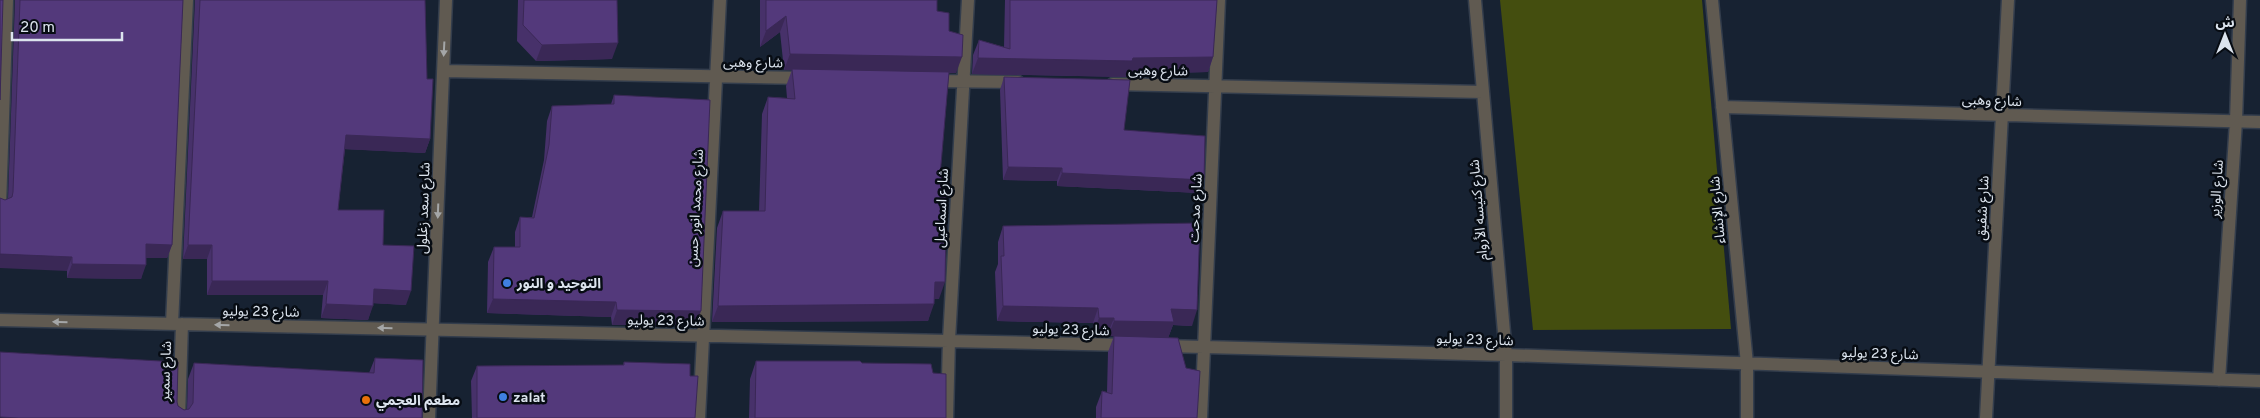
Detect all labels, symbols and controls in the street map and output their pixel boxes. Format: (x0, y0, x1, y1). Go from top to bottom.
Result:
scale bar (12, 10, 122, 42)
north arrow (2200, 10, 2250, 60)
text: ش (2215, 15, 2235, 32)
text: 20 m (20, 19, 55, 38)
one-way arrow (439, 41, 447, 57)
street label: شارع وهبى (723, 54, 783, 74)
street label: شارع وهبى (1128, 62, 1188, 82)
street label: شارع وهبى (1962, 92, 2022, 112)
street label: شارع محمد انور حسن (685, 149, 709, 268)
street label: شارع كنيسه الأروام (1466, 159, 1493, 261)
street label: شارع الوزير (2207, 159, 2229, 220)
street label: شارع سعد زغلول (414, 162, 436, 254)
street label: شارع اسماعيل (932, 168, 954, 248)
street label: شارع مدحت (1186, 173, 1208, 243)
street label: شارع الإنشاء (1707, 175, 1731, 244)
street label: شارع شفيق (1973, 175, 1995, 241)
one-way arrow (433, 203, 441, 219)
place label: التوحيد و النور (516, 276, 601, 293)
marker: التوحيد و النور (501, 277, 513, 289)
street label: شارع 23 يوليو (222, 303, 300, 323)
street label: شارع 23 يوليو (627, 312, 705, 332)
one-way arrow (52, 317, 68, 325)
one-way arrow (214, 321, 230, 329)
street label: شارع 23 يوليو (1032, 321, 1110, 341)
one-way arrow (377, 324, 393, 332)
street label: شارع 23 يوليو (1436, 331, 1514, 351)
street label: شارع سمير (157, 341, 177, 403)
street label: شارع 23 يوليو (1841, 345, 1919, 365)
place label: zalat (513, 390, 546, 407)
marker: zalat (497, 391, 509, 403)
place label: مطعم العجمي (376, 393, 460, 411)
marker: مطعم العجمي (360, 394, 372, 406)

